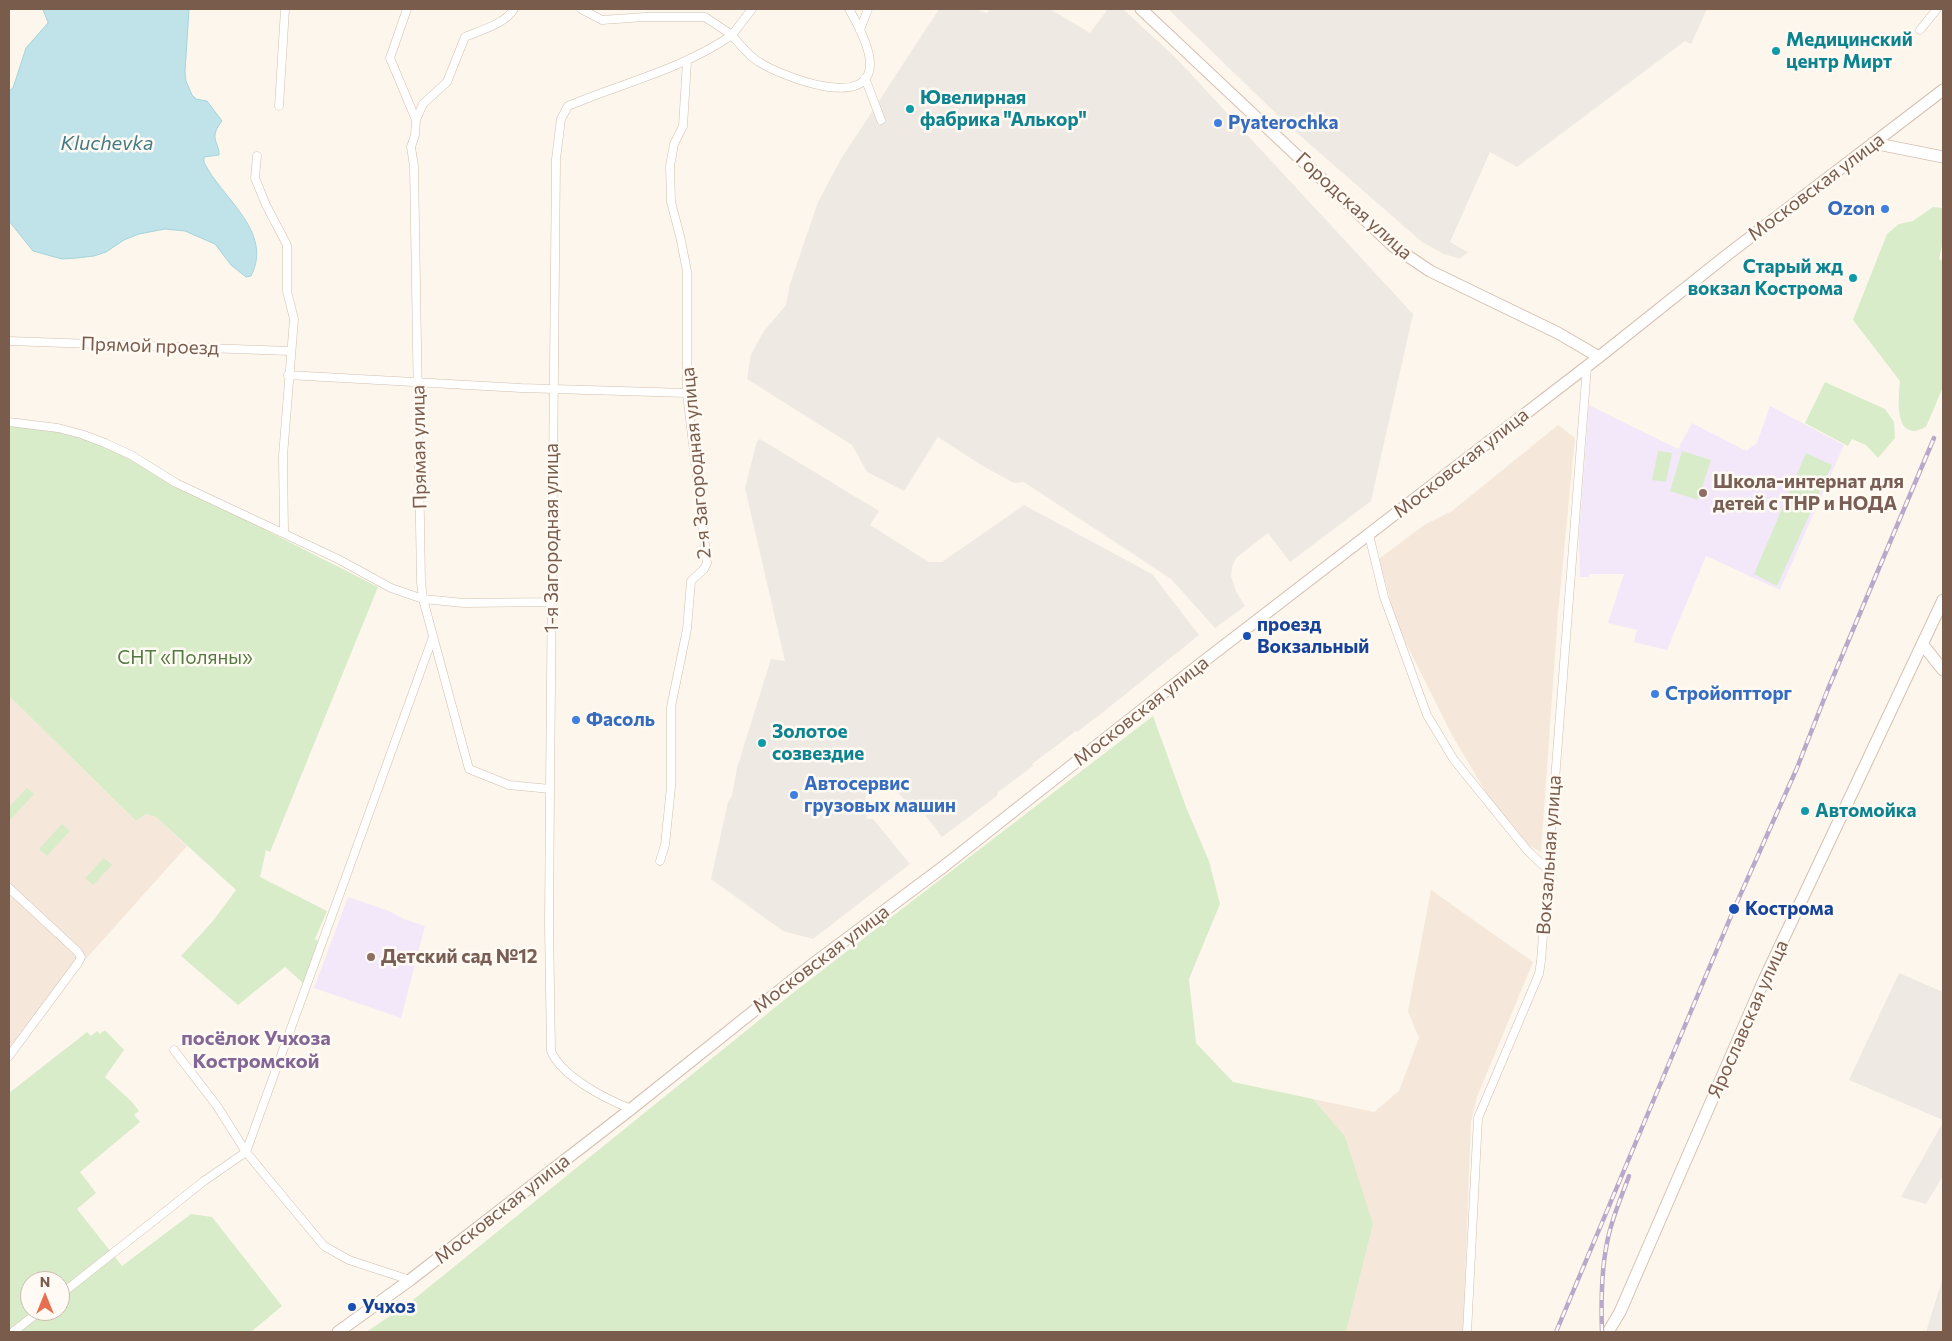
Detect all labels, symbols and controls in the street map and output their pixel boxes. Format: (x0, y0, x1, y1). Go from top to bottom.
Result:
place label: Медицинский центр Мирт (1786, 29, 1913, 73)
marker: Медицинский центр Мирт (1770, 45, 1782, 57)
place label: Ювелирная фабрика "Алькор" (920, 87, 1087, 131)
marker: Ювелирная фабрика "Алькор" (904, 103, 916, 115)
place label: Pyaterochka (1228, 112, 1339, 134)
marker: Pyaterochka (1212, 117, 1224, 129)
street label: Московская улица (1743, 128, 1889, 246)
water label: Kluchevka (61, 131, 153, 155)
street label: Городская улица (1291, 148, 1417, 264)
place label: Ozon (1827, 198, 1875, 220)
marker: Ozon (1879, 203, 1891, 215)
place label: Старый жд вокзал Кострома (1688, 256, 1843, 300)
marker: Старый жд вокзал Кострома (1847, 272, 1859, 284)
street label: Прямой проезд (81, 332, 219, 360)
street label: 2-я Загородная улица (676, 366, 716, 560)
street label: Прямая улица (407, 385, 431, 509)
street label: Московская улица (1389, 403, 1533, 523)
street label: 1-я Загородная улица (541, 443, 563, 633)
place label: Школа-интернат для детей с ТНР и НОДА (1713, 471, 1904, 515)
marker: Школа-интернат для детей с ТНР и НОДА (1697, 487, 1709, 499)
place label: проезд Вокзальный (1257, 614, 1369, 658)
marker: проезд Вокзальный (1241, 630, 1253, 642)
park label: СНТ «Поляны» (117, 647, 253, 669)
street label: Московская улица (1069, 651, 1213, 771)
place label: Стройоптторг (1665, 683, 1792, 705)
marker: Стройоптторг (1649, 688, 1661, 700)
place label: Фасоль (586, 709, 655, 731)
marker: Фасоль (570, 714, 582, 726)
place label: Золотое созвездие (772, 721, 864, 765)
marker: Золотое созвездие (756, 737, 768, 749)
place label: Автосервис грузовых машин (804, 773, 956, 817)
street label: Вокзальная улица (1532, 774, 1566, 936)
marker: Автосервис грузовых машин (788, 789, 800, 801)
place label: Автомойка (1815, 800, 1916, 822)
marker: Автомойка (1799, 805, 1811, 817)
place label: Кострома (1745, 898, 1834, 920)
street label: Московская улица (748, 900, 894, 1018)
marker: Кострома (1727, 902, 1741, 916)
street label: Ярославская улица (1703, 936, 1793, 1102)
place label: Детский сад №12 (381, 946, 538, 968)
marker: Детский сад №12 (365, 951, 377, 963)
district label: посёлок Учхоза Костромской (181, 1026, 331, 1073)
street label: Московская улица (430, 1149, 574, 1269)
north arrow (20, 1271, 70, 1321)
text: N (40, 1273, 50, 1290)
place label: Учхоз (362, 1296, 415, 1318)
marker: Учхоз (346, 1301, 358, 1313)

